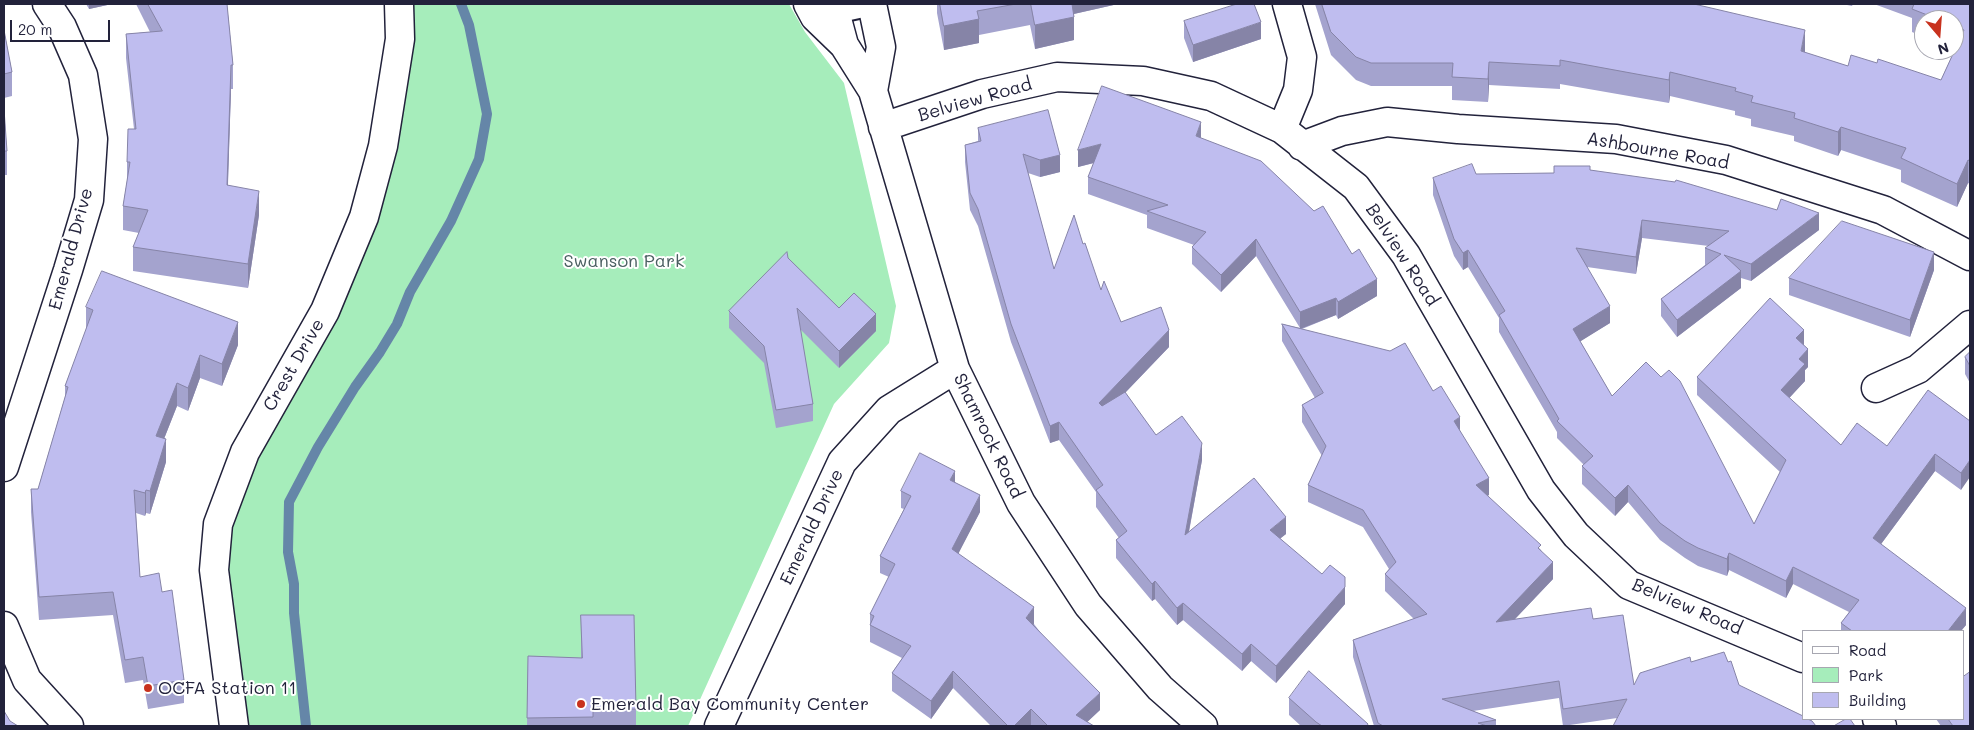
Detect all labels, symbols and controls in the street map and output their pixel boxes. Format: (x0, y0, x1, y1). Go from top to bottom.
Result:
scale bar (12, 10, 112, 42)
north arrow (1914, 10, 1964, 60)
text: 20 m (18, 19, 52, 39)
text: N (1935, 38, 1951, 59)
street label: Belview Road (916, 73, 1034, 127)
street label: Ashbourne Road (1585, 128, 1731, 174)
street label: Emerald Drive (44, 186, 98, 312)
street label: Belview Road (1361, 200, 1443, 310)
park label: Swanson Park (563, 250, 685, 272)
street label: Crest Drive (259, 315, 329, 415)
street label: Shamrock Road (948, 370, 1028, 502)
street label: Emerald Drive (776, 466, 848, 588)
street label: Belview Road (1629, 574, 1745, 640)
legend (1802, 630, 1964, 720)
text: Road (1849, 640, 1886, 660)
text: Park (1849, 665, 1883, 685)
place label: OCFA Station 11 (158, 677, 297, 699)
marker: OCFA Station 11 (142, 682, 154, 694)
text: Building (1849, 690, 1906, 710)
place label: Emerald Bay Community Center (591, 693, 869, 715)
marker: Emerald Bay Community Center (575, 698, 587, 710)

